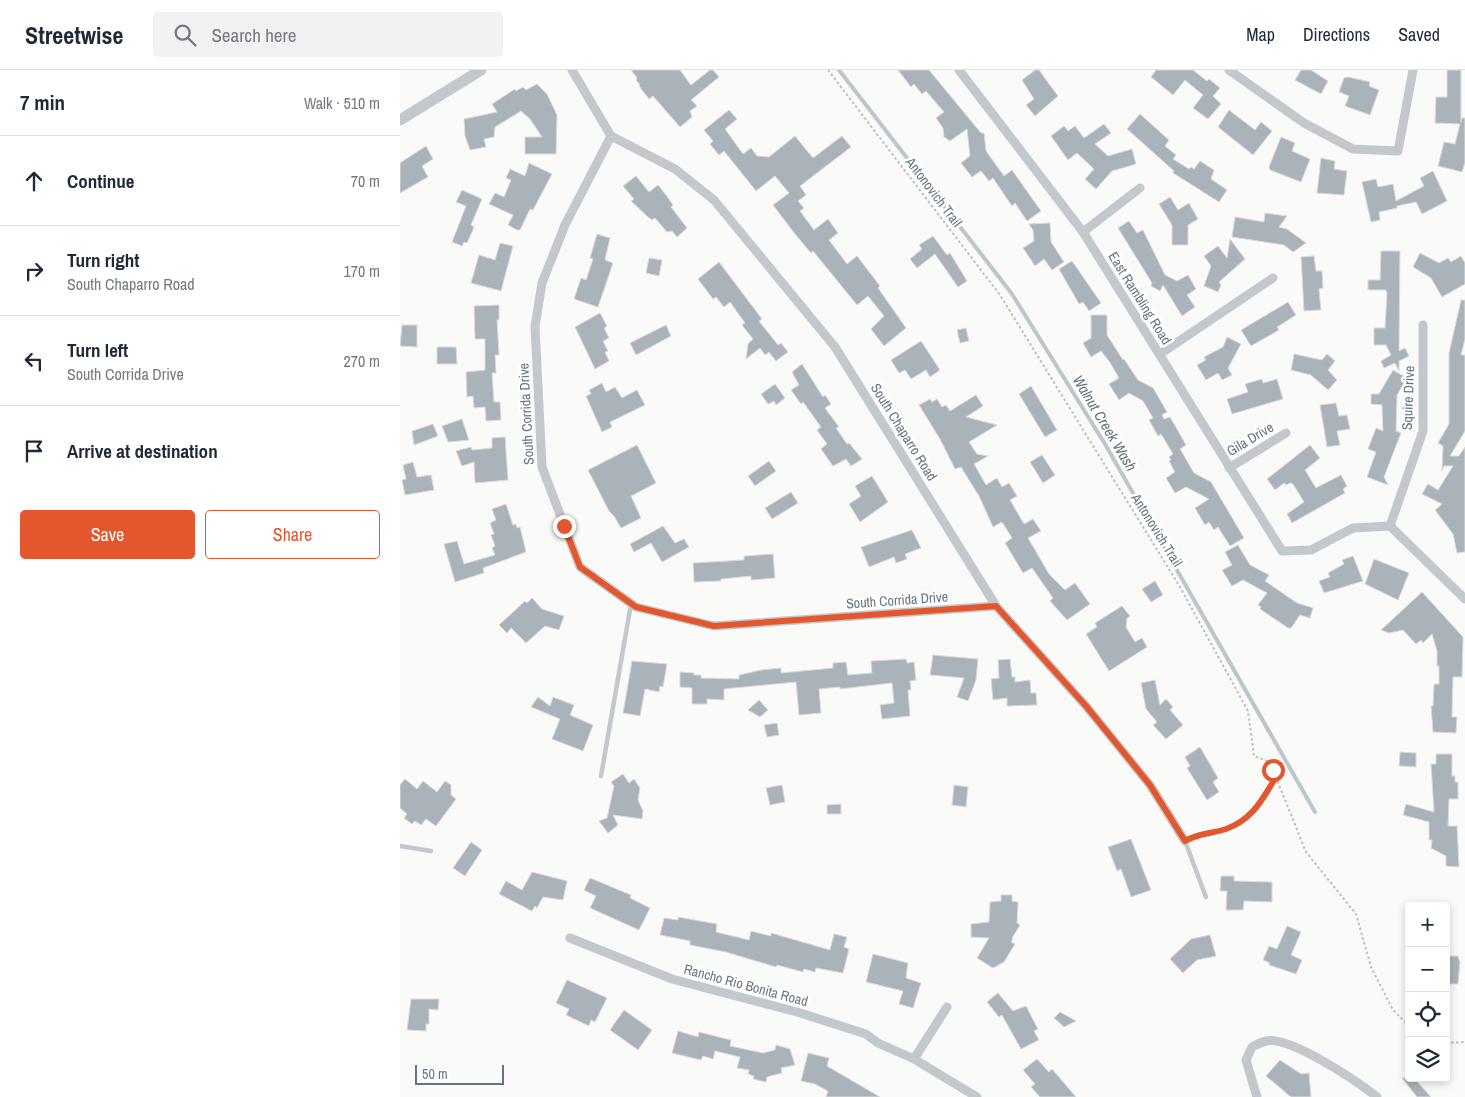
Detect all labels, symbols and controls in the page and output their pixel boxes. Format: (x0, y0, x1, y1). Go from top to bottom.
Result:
search box (153, 12, 503, 57)
text: Streetwise (25, 19, 123, 51)
icon: search (171, 21, 199, 49)
text: Search here (211, 22, 296, 48)
text: Map (1246, 22, 1275, 47)
text: Directions (1303, 22, 1370, 47)
text: Saved (1398, 22, 1440, 47)
text: 7 min (20, 88, 65, 117)
text: Walk · 510 m (304, 92, 380, 114)
street label: Antonovich Trail (901, 153, 966, 231)
icon: ahead (20, 167, 48, 195)
text: Continue (67, 168, 135, 194)
text: 70 m (351, 170, 380, 192)
text: Turn right (67, 247, 139, 273)
street label: East Rambling Road (1104, 248, 1176, 348)
icon: right (20, 257, 48, 285)
text: 170 m (344, 260, 380, 282)
text: South Chaparro Road (67, 273, 195, 295)
text: Turn left (67, 337, 128, 363)
icon: left (20, 347, 48, 375)
text: 270 m (344, 350, 380, 372)
text: South Corrida Drive (67, 363, 184, 385)
street label: South Corrida Drive (514, 363, 538, 465)
street label: Squire Drive (1398, 365, 1418, 431)
water label: Walnut Creek Wash (1068, 371, 1142, 475)
street label: South Chaparro Road (867, 380, 941, 484)
street label: Gila Drive (1223, 418, 1277, 460)
icon: arrive (20, 437, 48, 465)
text: Arrive at destination (67, 438, 218, 464)
street label: Antonovich Trail (1127, 489, 1187, 570)
button: Save (20, 510, 195, 559)
button: Share (205, 510, 380, 559)
route end (553, 515, 576, 538)
street label: South Corrida Drive (845, 587, 949, 613)
route start (1262, 759, 1285, 782)
map controls (1405, 902, 1450, 1082)
button: + (1405, 902, 1450, 947)
button: − (1405, 947, 1450, 992)
street label: Rancho Rio Bonita Road (682, 960, 810, 1010)
button: locate (1405, 992, 1450, 1037)
button: layers (1405, 1037, 1450, 1082)
scale bar (415, 1062, 504, 1085)
text: 50 m (422, 1065, 448, 1083)

